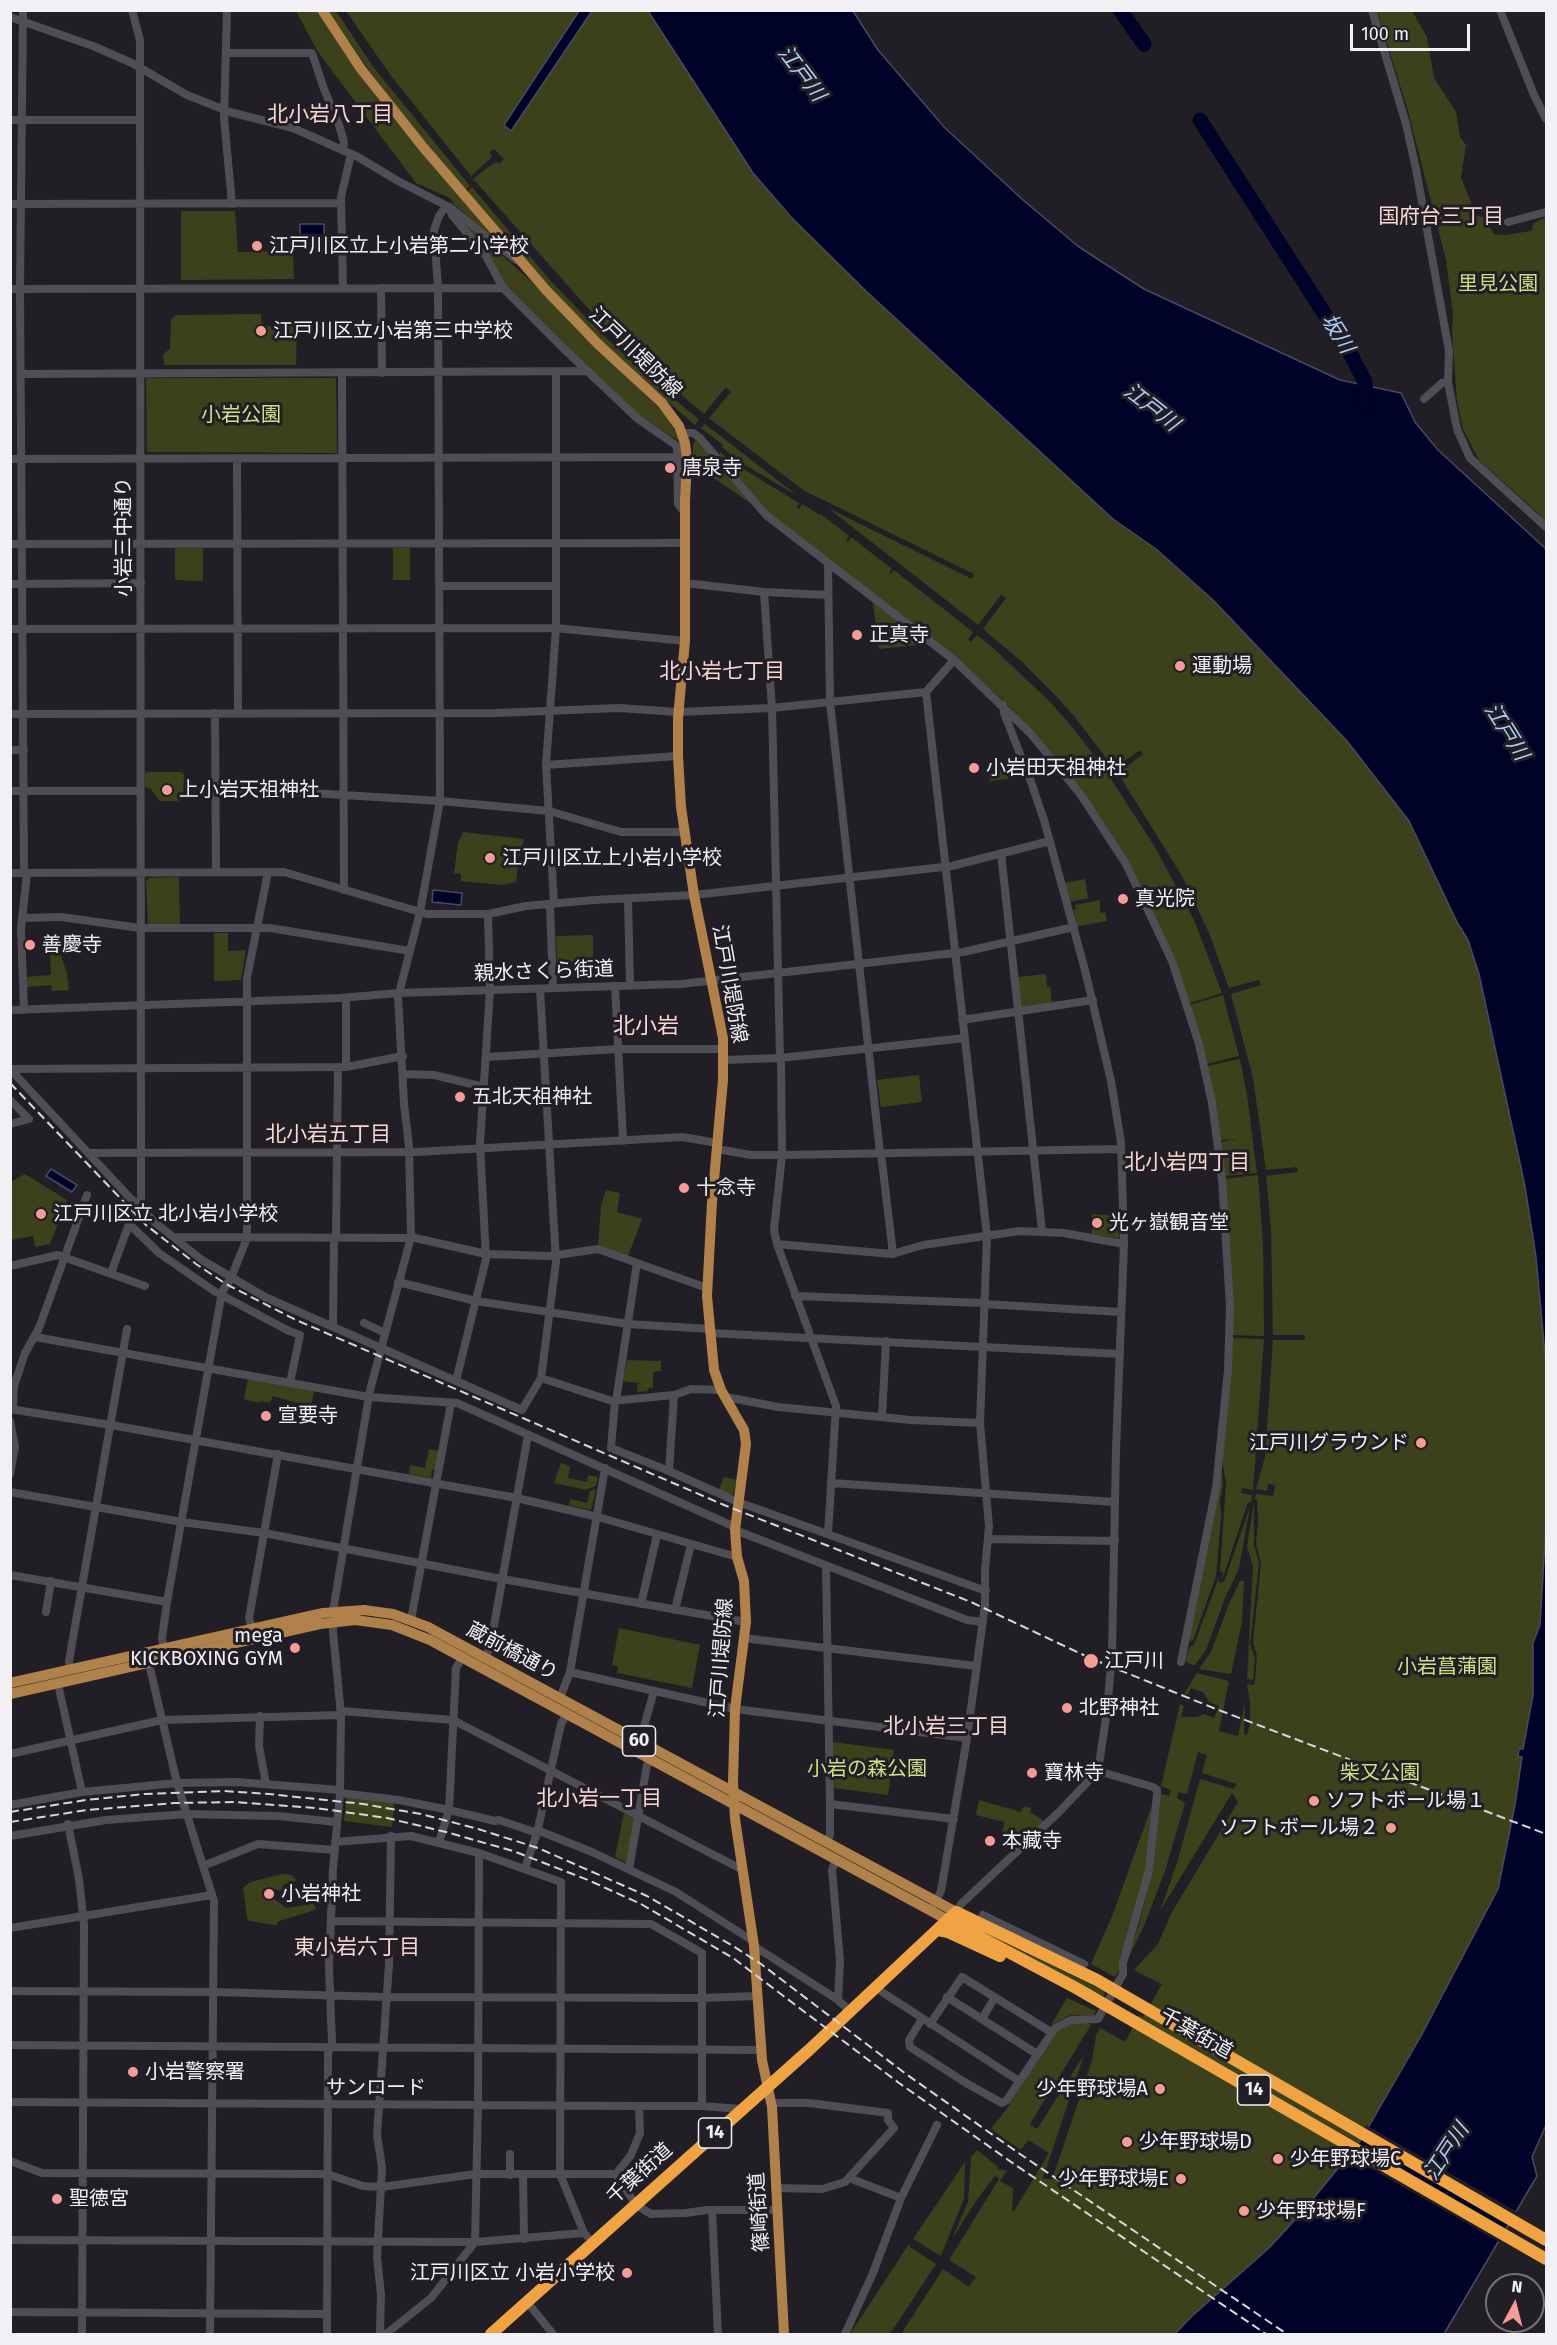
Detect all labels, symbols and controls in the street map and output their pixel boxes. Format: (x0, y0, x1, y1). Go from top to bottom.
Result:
scale bar (1353, 12, 1473, 50)
text: 100 m (1361, 23, 1409, 45)
water label: 江戸川 (772, 41, 830, 107)
district label: 北小岩八丁目 (267, 102, 393, 128)
district label: 国府台三丁目 (1378, 204, 1504, 230)
place label: 江戸川区立上小岩第二小学校 (269, 234, 529, 258)
marker: 江戸川区立上小岩第二小学校 (250, 239, 264, 253)
park label: 里見公園 (1458, 272, 1538, 296)
street label: 江戸川堤防線 (584, 303, 686, 403)
water label: 坂川 (1315, 310, 1359, 358)
place label: 江戸川区立小岩第三中学校 (273, 319, 513, 343)
marker: 江戸川区立小岩第三中学校 (254, 324, 268, 338)
water label: 江戸川 (1118, 379, 1184, 437)
park label: 小岩公園 (201, 403, 281, 427)
place label: 唐泉寺 (682, 456, 742, 480)
marker: 唐泉寺 (663, 461, 677, 475)
street label: 小岩三中通り (112, 477, 136, 597)
place label: 正真寺 (869, 623, 929, 647)
marker: 正真寺 (850, 628, 864, 642)
place label: 運動場 (1192, 654, 1252, 678)
district label: 北小岩七丁目 (659, 659, 785, 685)
marker: 運動場 (1173, 659, 1187, 673)
water label: 江戸川 (1479, 699, 1533, 765)
place label: 小岩田天祖神社 (986, 756, 1126, 780)
marker: 小岩田天祖神社 (967, 761, 981, 775)
place label: 上小岩天祖神社 (179, 778, 319, 802)
marker: 上小岩天祖神社 (160, 783, 174, 797)
place label: 江戸川区立上小岩小学校 (502, 846, 722, 870)
marker: 江戸川区立上小岩小学校 (483, 851, 497, 865)
place label: 真光院 (1135, 887, 1195, 911)
marker: 真光院 (1116, 892, 1130, 906)
street label: 江戸川堤防線 (707, 923, 751, 1045)
place label: 善慶寺 (42, 933, 102, 957)
marker: 善慶寺 (23, 938, 37, 952)
street label: 親水さくら街道 (474, 958, 614, 986)
district label: 北小岩 (613, 1014, 679, 1040)
place label: 五北天祖神社 (472, 1085, 592, 1109)
marker: 五北天祖神社 (453, 1090, 467, 1104)
district label: 北小岩五丁目 (265, 1122, 391, 1148)
district label: 北小岩四丁目 (1124, 1150, 1250, 1176)
place label: 十念寺 (696, 1176, 756, 1200)
marker: 十念寺 (677, 1181, 691, 1195)
place label: 江戸川区立 北小岩小学校 (53, 1202, 278, 1226)
marker: 江戸川区立 北小岩小学校 (34, 1207, 48, 1221)
place label: 光ヶ嶽観音堂 (1109, 1211, 1229, 1235)
marker: 光ヶ嶽観音堂 (1090, 1216, 1104, 1230)
place label: 宣要寺 (278, 1404, 338, 1428)
marker: 宣要寺 (259, 1409, 273, 1423)
place label: 江戸川グラウンド (1249, 1431, 1409, 1455)
marker: 江戸川グラウンド (1414, 1436, 1428, 1450)
street label: 江戸川堤防線 (706, 1597, 738, 1719)
street label: 蔵前橋通り (462, 1618, 562, 1686)
place label: mega KICKBOXING GYM (130, 1624, 283, 1671)
marker: mega KICKBOXING GYM (288, 1641, 302, 1655)
place label: 江戸川 (1104, 1649, 1164, 1673)
marker: 江戸川 (1082, 1652, 1100, 1670)
park label: 小岩菖蒲園 (1397, 1655, 1497, 1679)
place label: 北野神社 (1079, 1696, 1159, 1720)
marker: 北野神社 (1060, 1701, 1074, 1715)
district label: 北小岩三丁目 (883, 1714, 1009, 1740)
road number: 60 (622, 1726, 656, 1756)
park label: 小岩の森公園 (807, 1757, 927, 1781)
place label: 寶林寺 (1044, 1761, 1104, 1785)
park label: 柴又公園 (1340, 1761, 1420, 1785)
marker: 寶林寺 (1025, 1766, 1039, 1780)
district label: 北小岩一丁目 (536, 1786, 662, 1812)
place label: ソフトボール場１ (1326, 1789, 1486, 1813)
marker: ソフトボール場１ (1307, 1794, 1321, 1808)
place label: ソフトボール場２ (1219, 1816, 1379, 1840)
marker: ソフトボール場２ (1384, 1821, 1398, 1835)
place label: 本藏寺 (1002, 1829, 1062, 1853)
marker: 本藏寺 (983, 1834, 997, 1848)
place label: 小岩神社 (281, 1882, 361, 1906)
marker: 小岩神社 (262, 1887, 276, 1901)
district label: 東小岩六丁目 (294, 1935, 420, 1961)
street label: 千葉街道 (1155, 2004, 1237, 2064)
place label: 小岩警察署 (145, 2060, 245, 2084)
marker: 小岩警察署 (126, 2065, 140, 2079)
road number: 14 (1238, 2075, 1270, 2105)
street label: サンロード (326, 2076, 426, 2100)
place label: 少年野球場A (1037, 2077, 1148, 2101)
marker: 少年野球場A (1153, 2082, 1167, 2096)
road number: 14 (698, 2118, 732, 2148)
water label: 江戸川 (1419, 2119, 1475, 2185)
place label: 少年野球場D (1139, 2130, 1252, 2154)
marker: 少年野球場D (1120, 2135, 1134, 2149)
street label: 千葉街道 (602, 2138, 678, 2210)
place label: 少年野球場C (1290, 2147, 1401, 2171)
marker: 少年野球場C (1271, 2152, 1285, 2166)
place label: 少年野球場E (1058, 2167, 1169, 2191)
street label: 篠崎街道 (745, 2171, 775, 2253)
marker: 少年野球場E (1174, 2172, 1188, 2186)
place label: 聖徳宮 (69, 2187, 129, 2211)
marker: 聖徳宮 (50, 2192, 64, 2206)
place label: 少年野球場F (1256, 2199, 1366, 2223)
marker: 少年野球場F (1237, 2204, 1251, 2218)
place label: 江戸川区立 小岩小学校 (410, 2261, 615, 2285)
marker: 江戸川区立 小岩小学校 (620, 2266, 634, 2280)
north arrow (1485, 2273, 1545, 2333)
text: N (1511, 2277, 1523, 2297)

